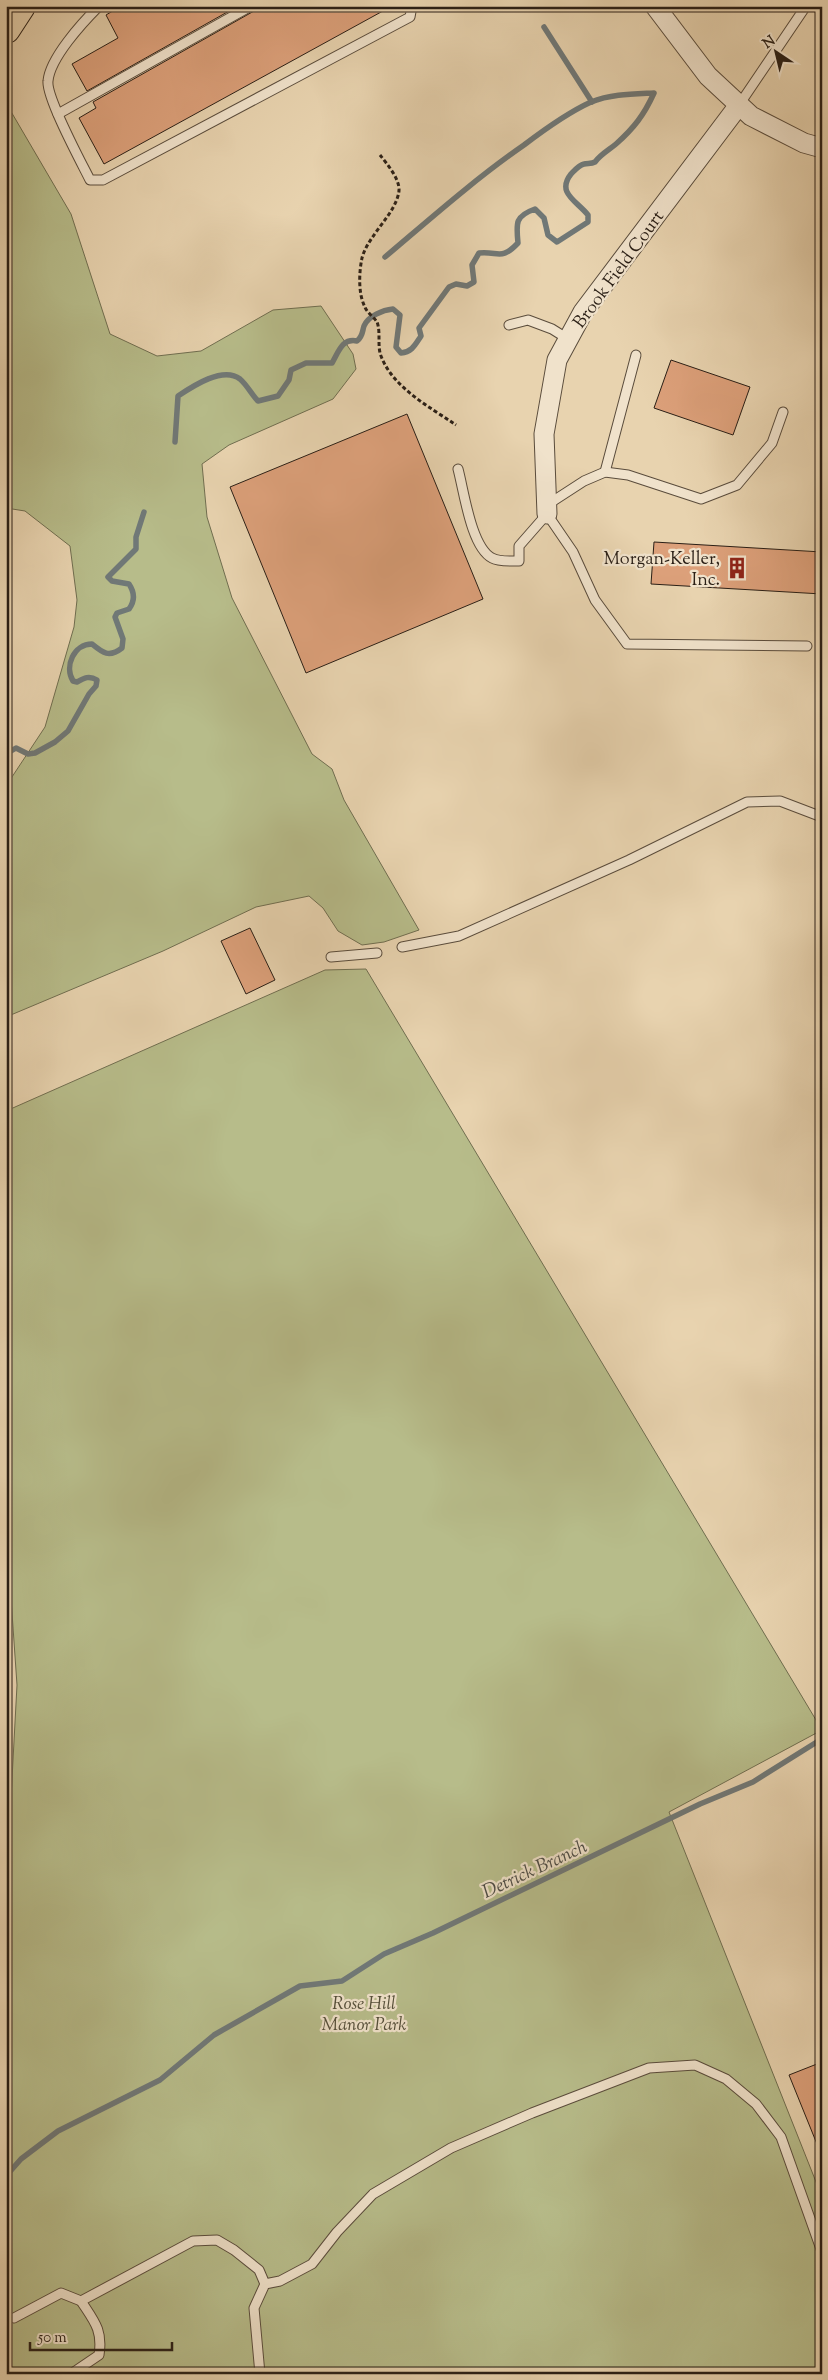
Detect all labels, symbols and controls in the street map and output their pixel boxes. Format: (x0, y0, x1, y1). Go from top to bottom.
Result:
north arrow (750, 28, 800, 78)
text: N (759, 32, 780, 54)
street label: Brook Field Court (568, 206, 671, 335)
place label: Morgan-Keller, Inc. (604, 547, 720, 594)
building icon: Morgan-Keller, Inc. (724, 555, 750, 581)
water label: Detrick Branch (478, 1834, 593, 1906)
park label: Rose Hill Manor Park (322, 1992, 406, 2039)
scale bar (30, 2320, 172, 2352)
text: 50 m (37, 2328, 67, 2349)

